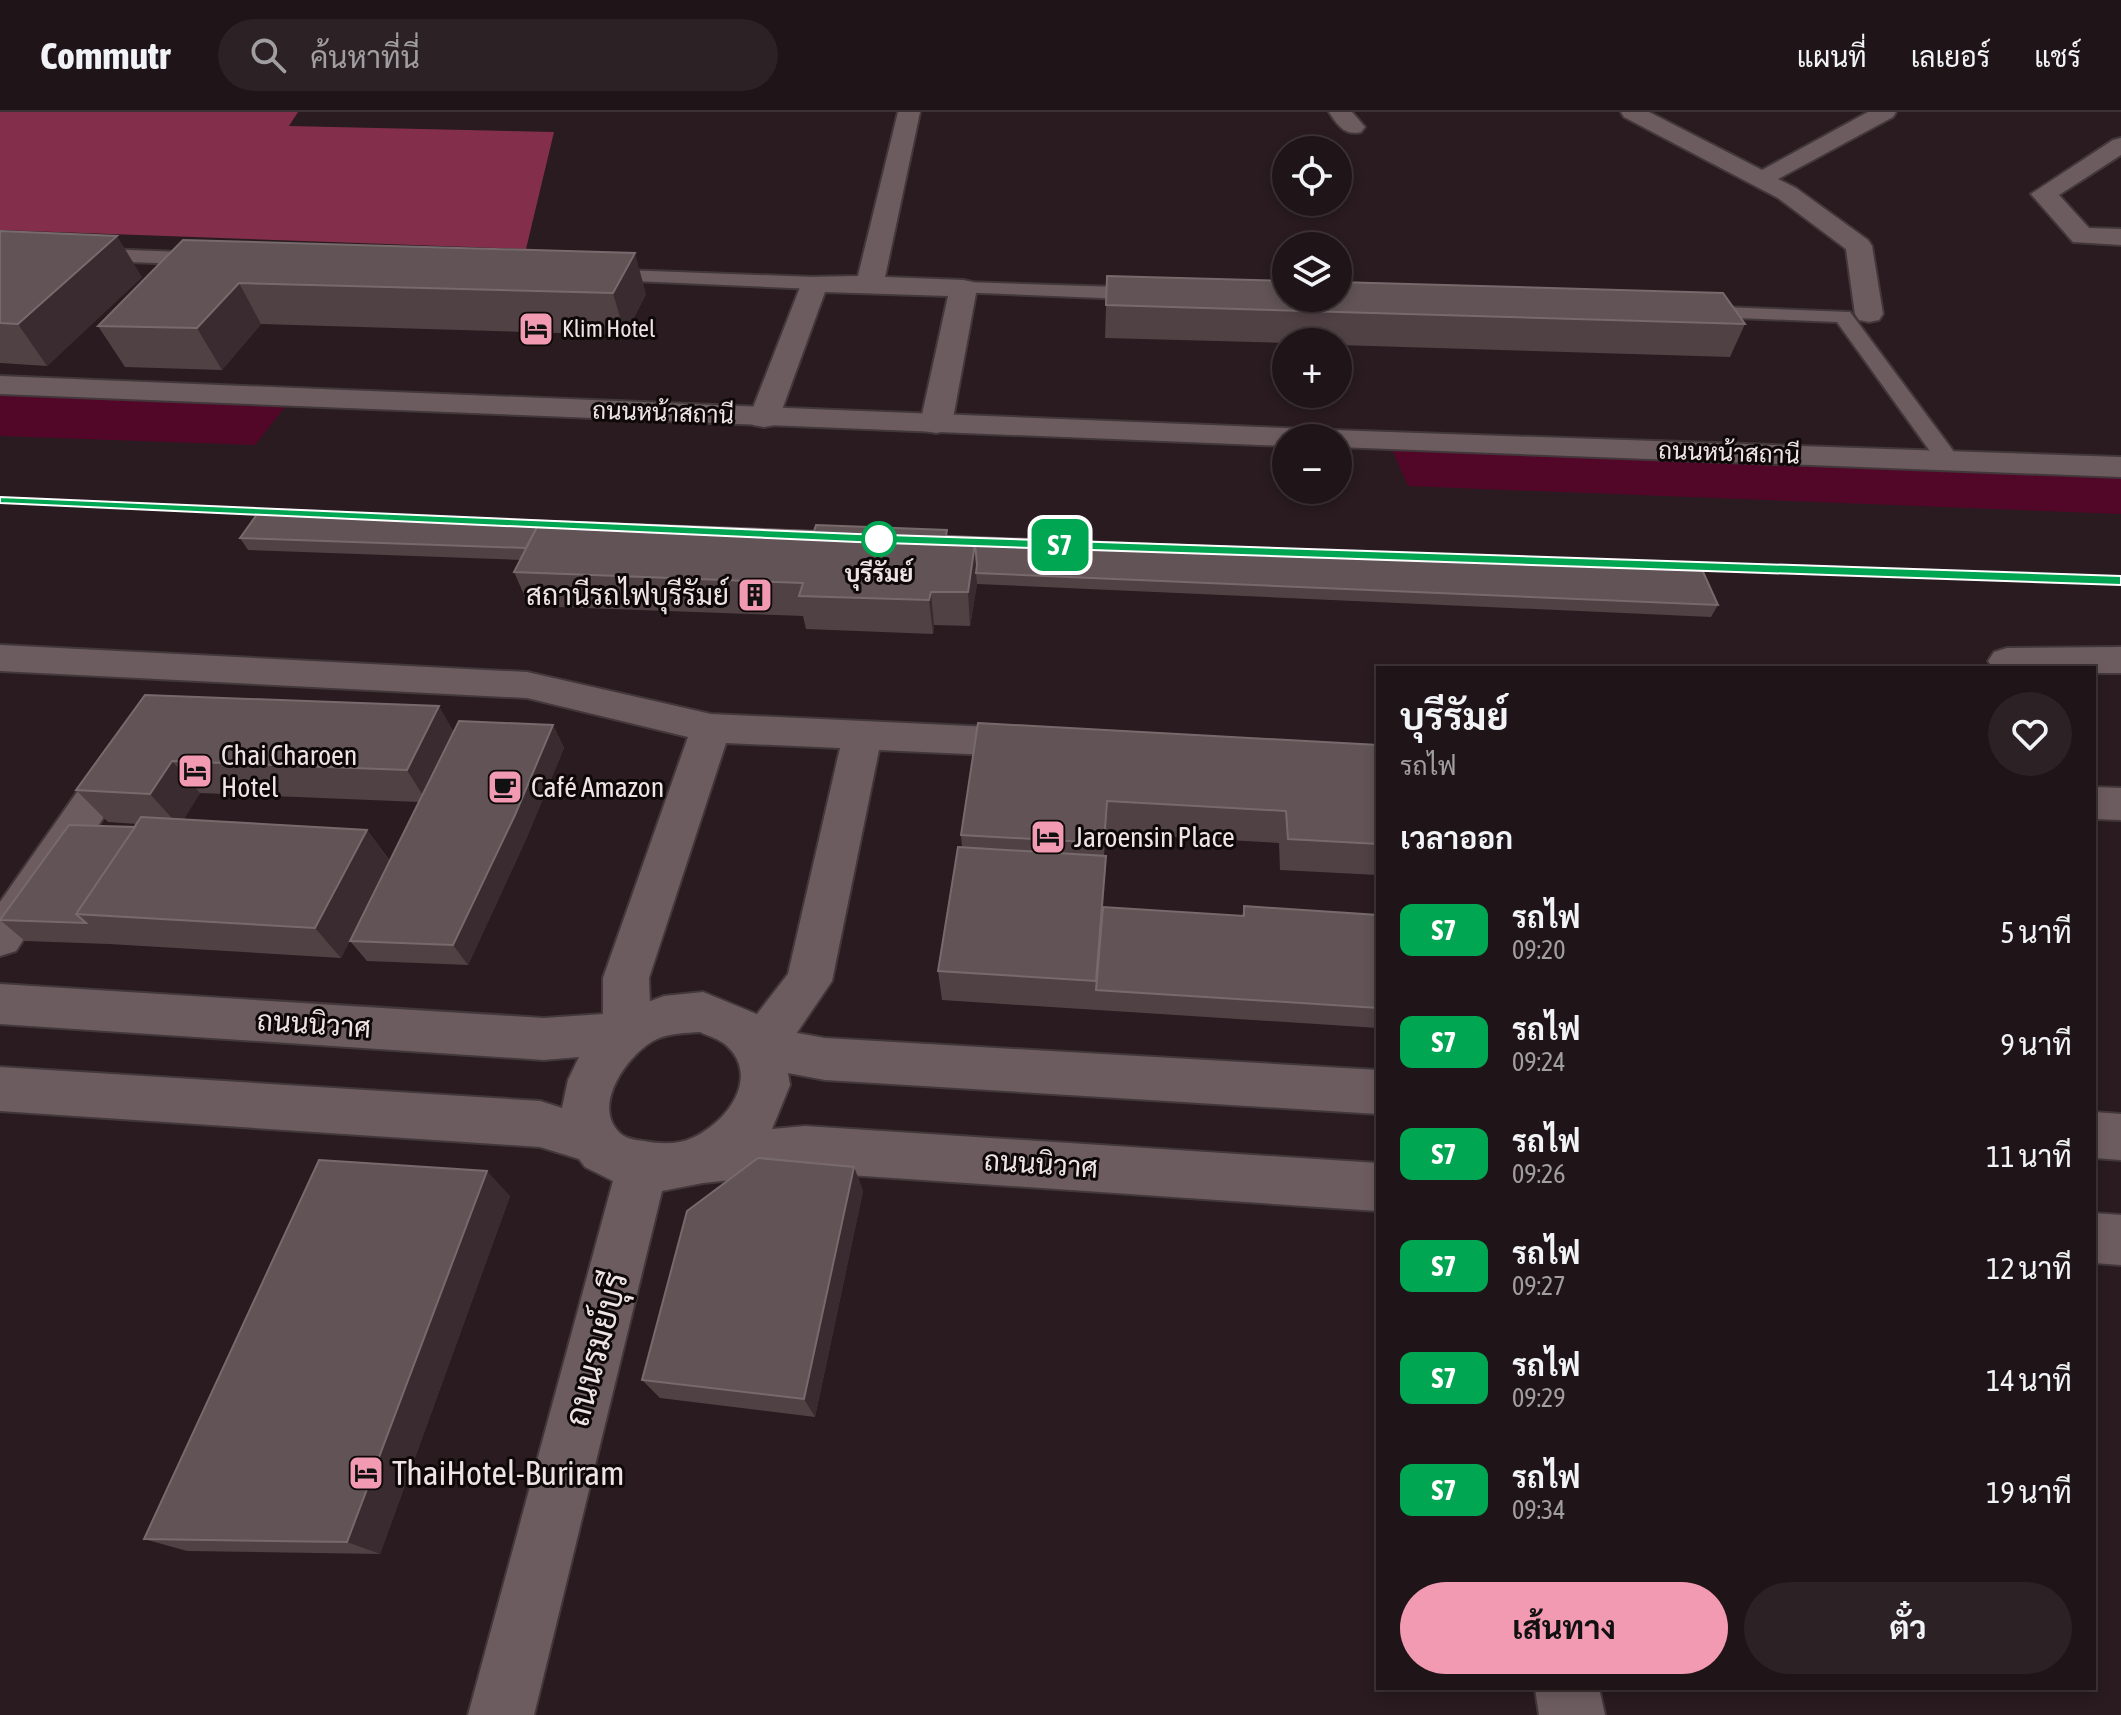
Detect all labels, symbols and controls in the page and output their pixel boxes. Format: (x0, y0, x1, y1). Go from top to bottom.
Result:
search box (218, 19, 778, 91)
icon: search (246, 33, 290, 77)
text: Commutr (40, 34, 170, 77)
text: ค้นหาที่นี่ (310, 40, 420, 74)
text: แผนที่ (1797, 41, 1867, 73)
text: เลเยอร์ (1911, 41, 1990, 73)
text: แชร์ (2034, 41, 2081, 73)
map controls (1272, 136, 1352, 504)
button: locate (1272, 136, 1352, 216)
button: layers (1272, 232, 1352, 312)
hotel icon: Klim Hotel (517, 310, 555, 348)
place label: Klim Hotel (562, 315, 656, 342)
button: + (1272, 328, 1352, 408)
street label: ถนนหน้าสถานี (592, 396, 734, 428)
button: − (1272, 424, 1352, 504)
street label: ถนนหน้าสถานี (1658, 436, 1800, 468)
line badge: S7 (1024, 519, 1096, 571)
marker: บุรีรัมย์ (862, 522, 896, 556)
text: S7 (1048, 529, 1072, 561)
place label: บุรีรัมย์ (845, 558, 914, 591)
place label: สถานีรถไฟบุรีรัมย์ (526, 576, 729, 615)
building icon: สถานีรถไฟบุรีรัมย์ (736, 576, 774, 614)
button: heart (1988, 692, 2072, 776)
text: บุรีรัมย์ (1400, 695, 1509, 738)
place label: Chai Charoen Hotel (221, 739, 357, 803)
text: รถไฟ (1400, 751, 1457, 781)
hotel icon: Chai Charoen Hotel (176, 752, 214, 790)
cafe icon: Café Amazon (486, 768, 524, 806)
place label: Café Amazon (531, 771, 664, 803)
hotel icon: Jaroensin Place (1029, 818, 1067, 856)
place label: Jaroensin Place (1074, 821, 1235, 853)
text: เวลาออก (1400, 821, 1513, 855)
text: รถไฟ (1512, 900, 1581, 934)
text: S7 (1432, 914, 1456, 946)
text: 5 นาที (2000, 915, 2072, 949)
text: 09:20 (1512, 935, 1566, 965)
street label: ถนนนิวาศ (256, 1004, 372, 1044)
text: รถไฟ (1512, 1012, 1581, 1046)
text: S7 (1432, 1026, 1456, 1058)
text: 9 นาที (2000, 1027, 2072, 1061)
text: 09:24 (1512, 1047, 1566, 1077)
text: รถไฟ (1512, 1124, 1581, 1158)
text: S7 (1432, 1138, 1456, 1170)
text: 11 นาที (1986, 1139, 2072, 1173)
street label: ถนนนิวาศ (983, 1144, 1099, 1184)
text: 09:26 (1512, 1159, 1566, 1189)
text: รถไฟ (1512, 1236, 1581, 1270)
text: S7 (1432, 1250, 1456, 1282)
text: 12 นาที (1986, 1251, 2072, 1285)
street label: ถนนรมย์บุรี (554, 1267, 640, 1432)
text: 09:27 (1512, 1271, 1566, 1301)
text: รถไฟ (1512, 1348, 1581, 1382)
text: S7 (1432, 1362, 1456, 1394)
text: 14 นาที (1986, 1363, 2072, 1397)
text: 09:29 (1512, 1383, 1566, 1413)
place label: ThaiHotel-Buriram (392, 1453, 625, 1492)
hotel icon: ThaiHotel-Buriram (347, 1454, 385, 1492)
text: รถไฟ (1512, 1460, 1581, 1494)
text: S7 (1432, 1474, 1456, 1506)
text: 19 นาที (1986, 1475, 2072, 1509)
text: 09:34 (1512, 1495, 1566, 1525)
button: เส้นทาง (1400, 1582, 1728, 1674)
button: ตั๋ว (1744, 1582, 2072, 1674)

